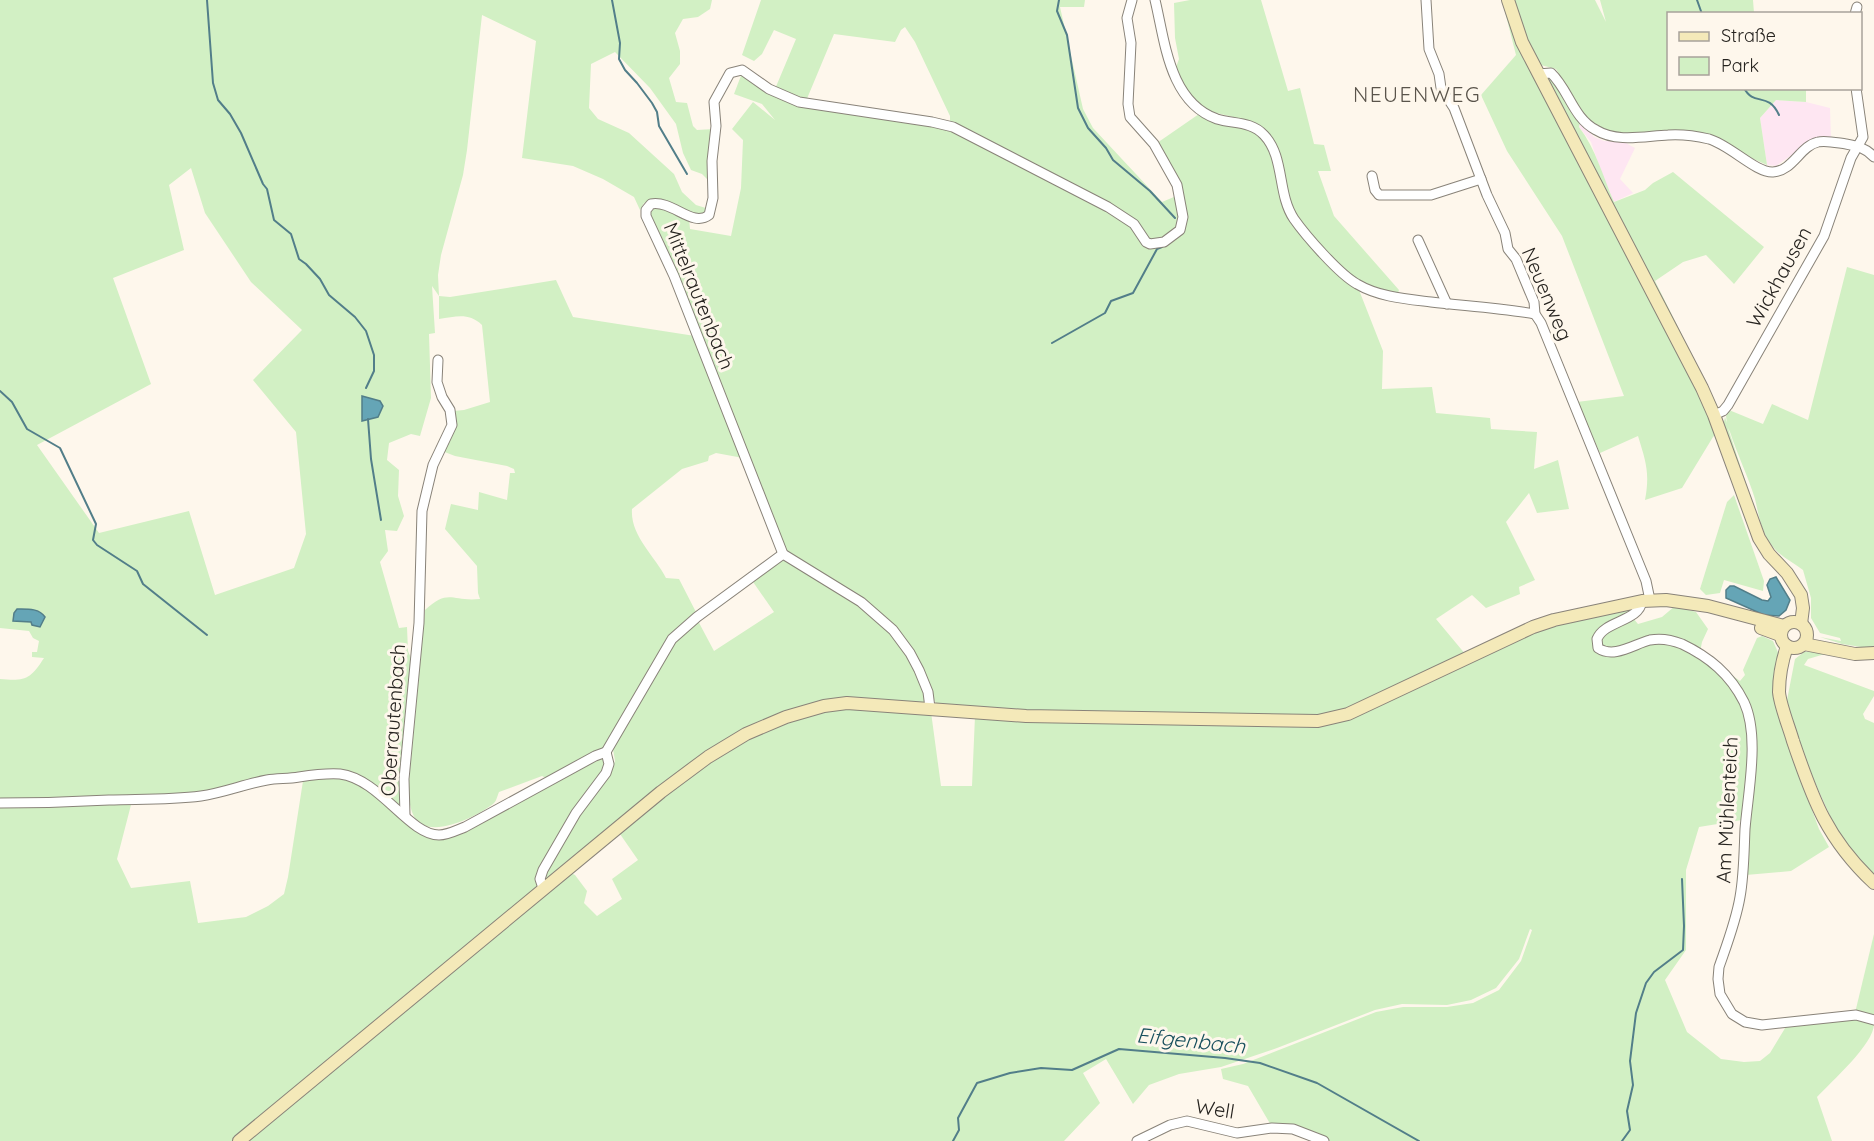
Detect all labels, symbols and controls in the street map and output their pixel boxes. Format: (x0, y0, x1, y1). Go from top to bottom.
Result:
legend (1667, 12, 1862, 90)
text: Straße (1721, 24, 1776, 47)
text: Park (1721, 54, 1759, 77)
district label: NEUENWEG (1353, 81, 1481, 107)
street label: Mittelrautenbach (659, 219, 740, 373)
street label: Wickhausen (1741, 222, 1817, 332)
street label: Neuenweg (1517, 243, 1578, 344)
street label: Oberrautenbach (375, 643, 410, 797)
street label: Am Mühlenteich (1710, 736, 1743, 884)
water label: Eifgenbach (1136, 1021, 1248, 1059)
street label: Well (1194, 1093, 1237, 1124)

